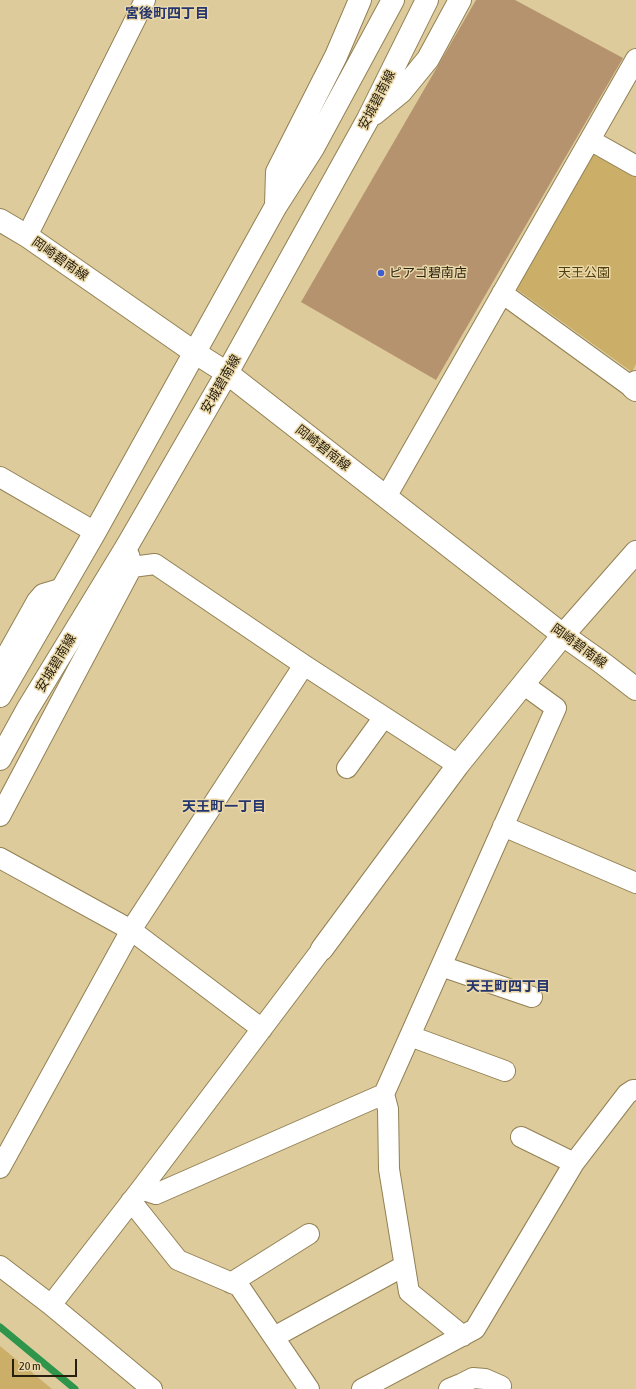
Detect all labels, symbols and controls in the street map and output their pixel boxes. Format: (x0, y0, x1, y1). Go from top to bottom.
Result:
district label: 宮後町四丁目 (125, 6, 209, 22)
street label: 安城碧南線 (355, 68, 399, 132)
street label: 岡崎碧南線 (29, 234, 91, 284)
place label: ピアゴ碧南店 (389, 265, 467, 281)
park label: 天王公園 (558, 265, 610, 281)
marker: ピアゴ碧南店 (376, 268, 386, 278)
street label: 安城碧南線 (198, 352, 244, 416)
street label: 岡崎碧南線 (293, 422, 353, 474)
street label: 岡崎碧南線 (548, 621, 610, 671)
street label: 安城碧南線 (33, 631, 79, 695)
district label: 天王町一丁目 (182, 799, 266, 815)
district label: 天王町四丁目 (466, 979, 550, 995)
scale bar (14, 1351, 79, 1377)
text: 20 m (19, 1359, 41, 1373)

